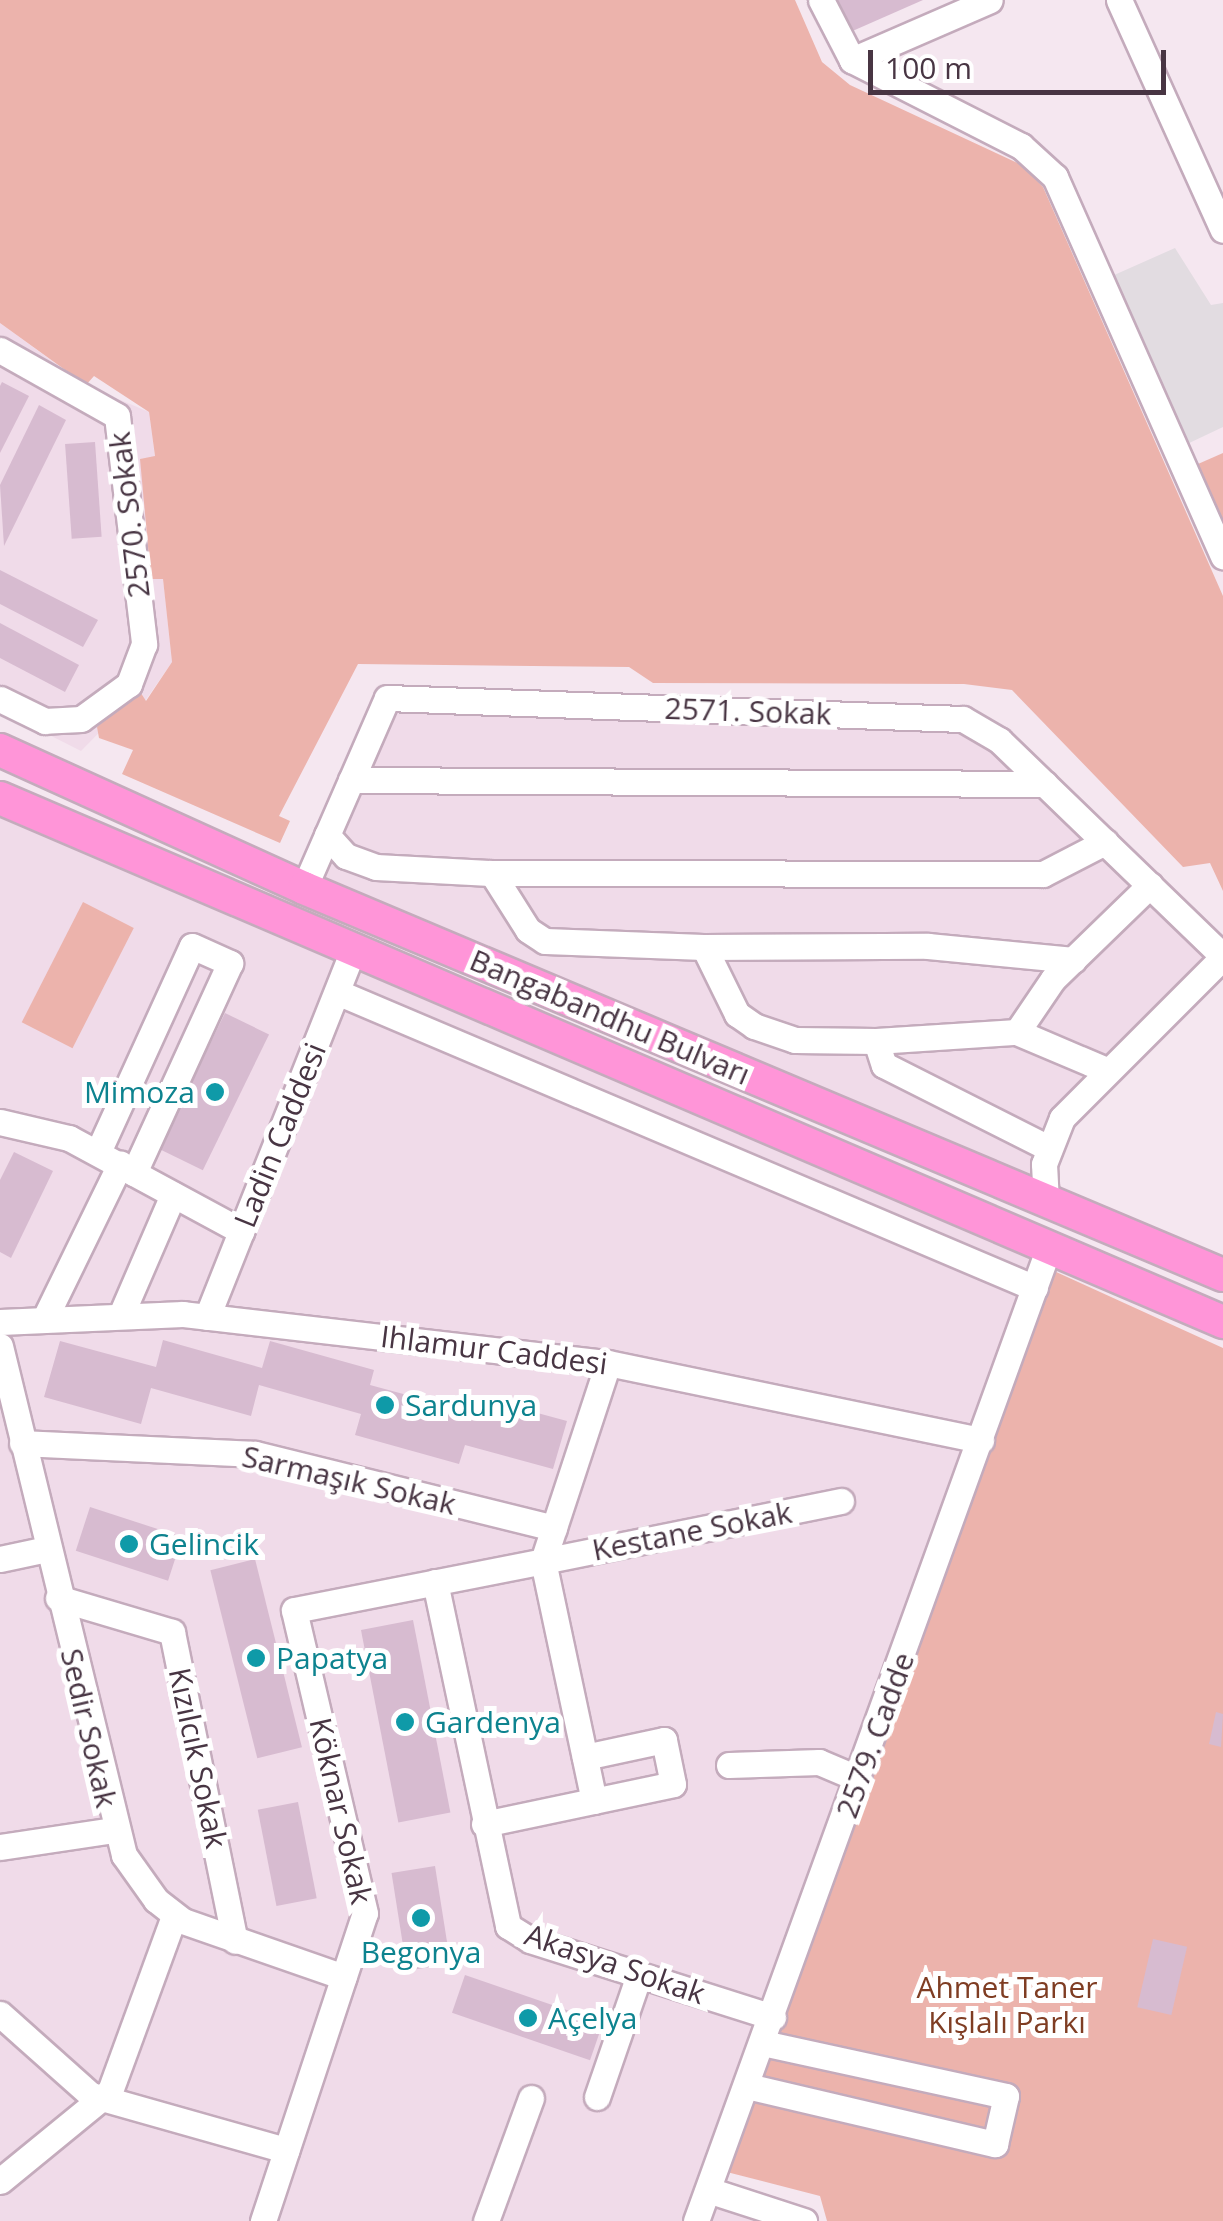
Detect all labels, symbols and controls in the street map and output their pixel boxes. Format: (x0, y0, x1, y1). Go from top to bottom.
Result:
scale bar (873, 30, 1170, 92)
text: 100 m (885, 47, 972, 88)
street label: 2570. Sokak (101, 430, 157, 600)
street label: 2571. Sokak (664, 690, 832, 732)
street label: Bangabandhu Bulvarı (465, 942, 755, 1092)
street label: Ladin Caddesi (227, 1038, 333, 1232)
place label: Mimoza (84, 1074, 195, 1110)
marker: Mimoza (204, 1081, 226, 1103)
street label: Ihlamur Caddesi (379, 1318, 609, 1382)
place label: Sardunya (405, 1387, 537, 1423)
marker: Sardunya (374, 1394, 396, 1416)
street label: Sarmaşık Sokak (239, 1438, 459, 1522)
street label: Kestane Sokak (589, 1494, 795, 1568)
place label: Gelincik (149, 1526, 259, 1562)
marker: Gelincik (118, 1533, 140, 1555)
place label: Papatya (276, 1640, 388, 1676)
street label: Sedir Sokak (53, 1645, 125, 1811)
marker: Papatya (245, 1647, 267, 1669)
street label: 2579. Cadde (828, 1647, 922, 1823)
street label: Kızılcık Sokak (161, 1665, 235, 1851)
place label: Gardenya (425, 1704, 561, 1740)
marker: Gardenya (394, 1711, 416, 1733)
street label: Köknar Sokak (302, 1714, 380, 1908)
marker: Begonya (410, 1907, 432, 1929)
street label: Akasya Sokak (520, 1916, 710, 2012)
place label: Begonya (361, 1934, 481, 1970)
park label: Ahmet Taner Kışlalı Parkı (916, 1969, 1098, 2040)
place label: Açelya (548, 2000, 637, 2036)
marker: Açelya (517, 2007, 539, 2029)

